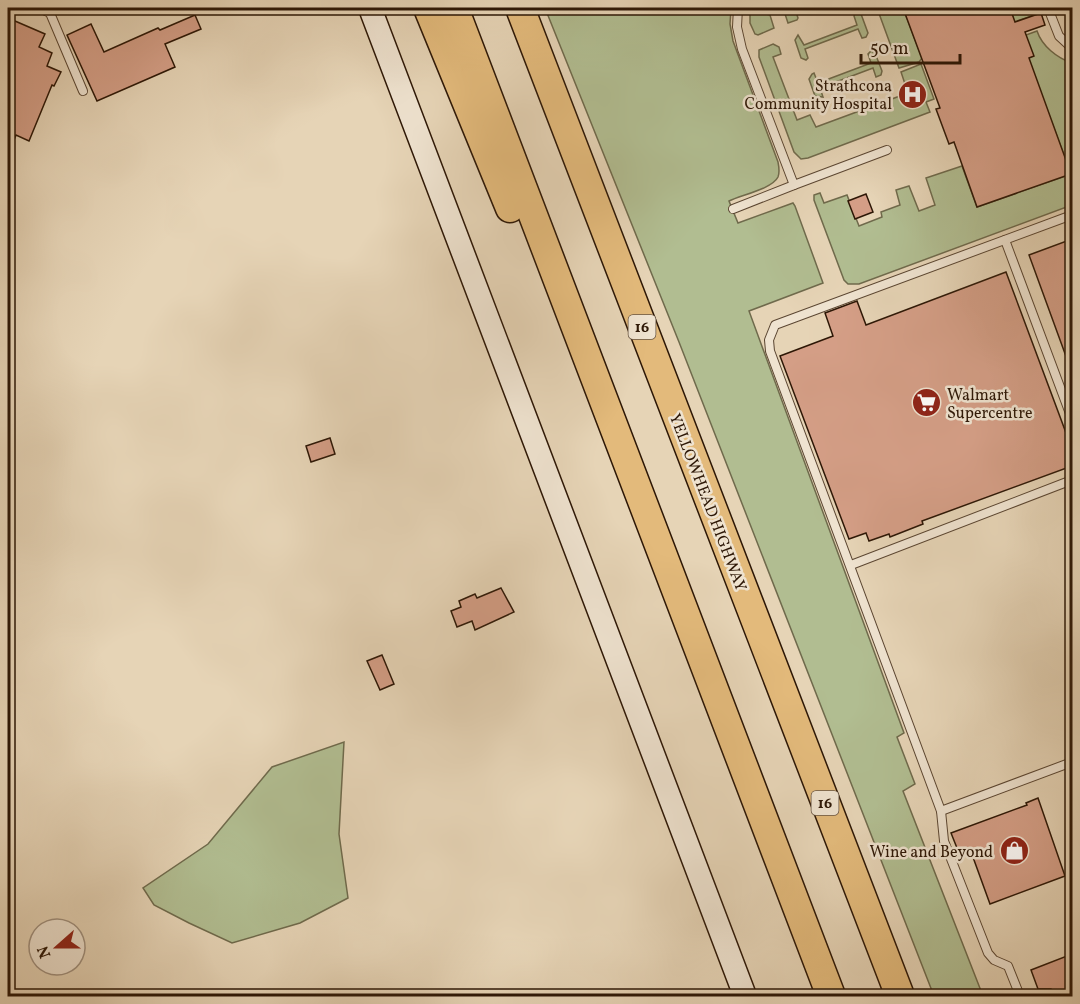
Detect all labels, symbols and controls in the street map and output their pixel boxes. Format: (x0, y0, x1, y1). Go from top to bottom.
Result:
scale bar (861, 27, 960, 65)
text: 50 m (870, 37, 909, 62)
place label: Strathcona Community Hospital (745, 76, 892, 116)
hospital icon: Strathcona Community Hospital (897, 78, 929, 110)
road number: 16 (628, 315, 656, 339)
place label: Walmart Supercentre (947, 385, 1033, 425)
supermarket icon: Walmart Supercentre (910, 387, 942, 419)
street label: YELLOWHEAD HIGHWAY (663, 411, 751, 595)
road number: 16 (812, 791, 838, 815)
shop icon: Wine and Beyond (998, 835, 1030, 867)
place label: Wine and Beyond (870, 842, 993, 864)
north arrow (27, 917, 87, 977)
text: N (32, 942, 57, 961)

